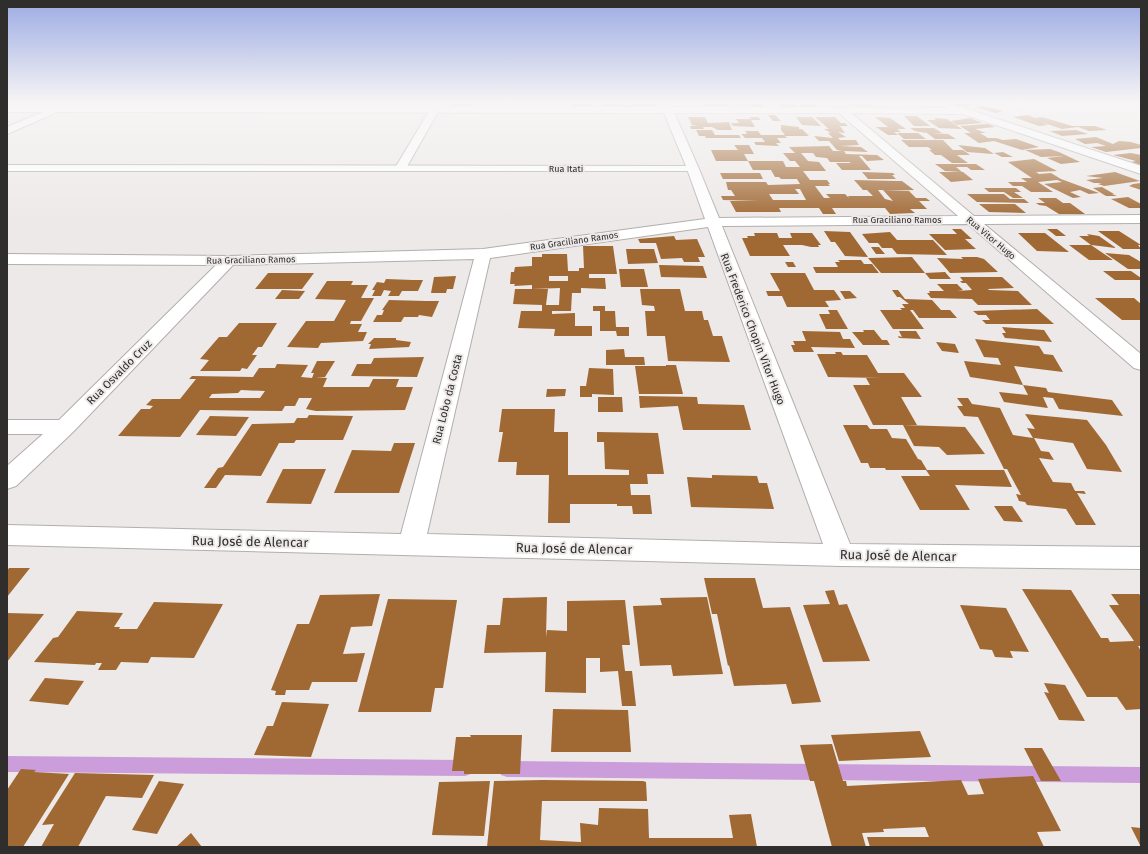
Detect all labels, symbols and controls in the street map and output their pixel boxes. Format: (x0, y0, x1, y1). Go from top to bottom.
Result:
street label: Rua Itati (549, 164, 583, 174)
street label: Rua Graciliano Ramos (853, 215, 941, 225)
street label: Rua Vitor Hugo (964, 215, 1018, 261)
street label: Rua Graciliano Ramos (529, 230, 619, 252)
street label: Rua Frederico Chopin Vitor Hugo (718, 251, 788, 407)
street label: Rua Graciliano Ramos (206, 254, 296, 266)
street label: Rua Osvaldo Cruz (84, 337, 155, 407)
street label: Rua Lobo da Costa (430, 353, 465, 445)
street label: Rua José de Alencar (192, 533, 308, 550)
street label: Rua José de Alencar (516, 540, 632, 557)
street label: Rua José de Alencar (840, 547, 956, 564)

